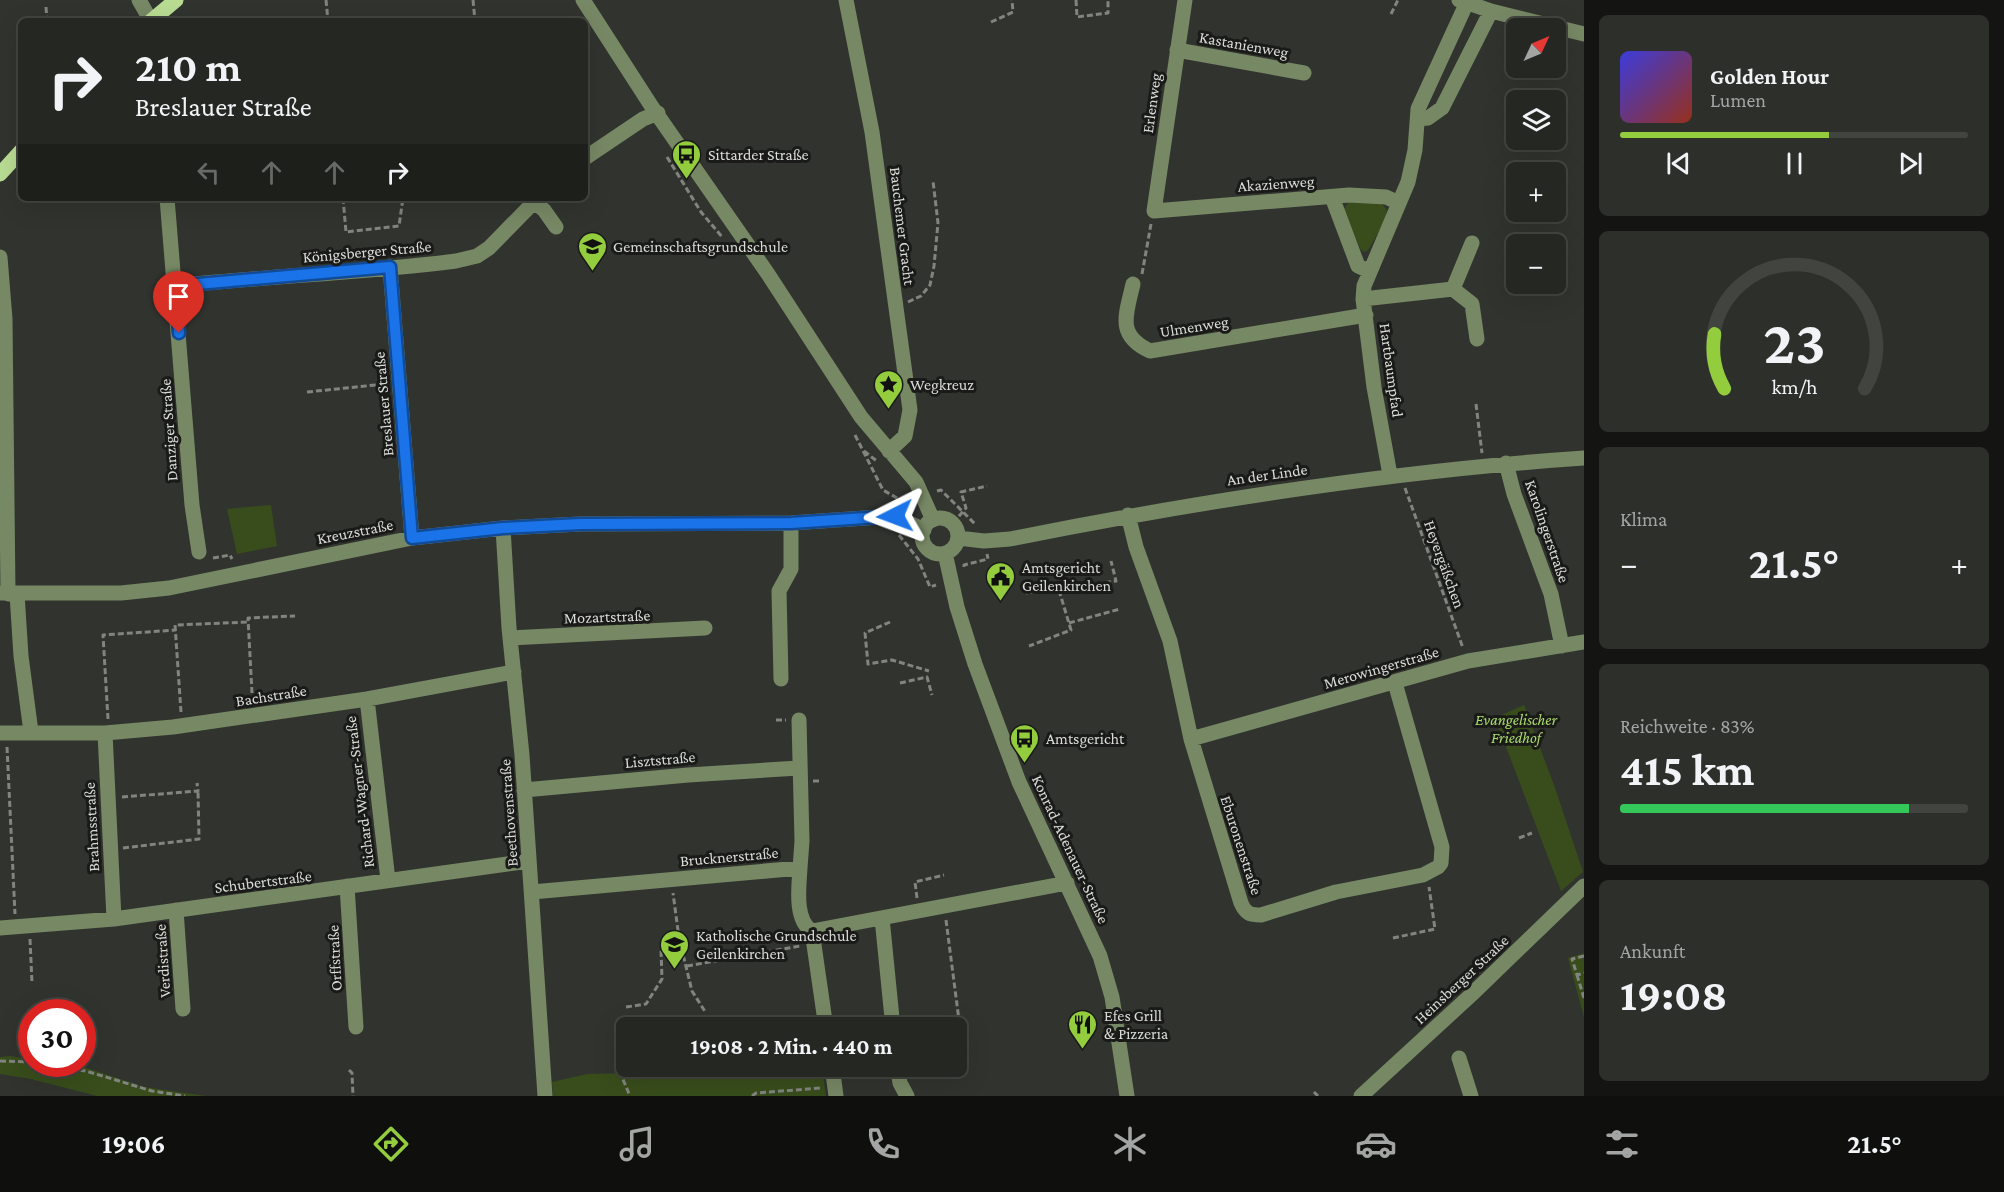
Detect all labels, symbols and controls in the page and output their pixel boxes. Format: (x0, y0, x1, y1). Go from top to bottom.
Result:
north arrow (1506, 18, 1566, 78)
map controls (1506, 18, 1566, 294)
street label: Kastanienweg (1198, 28, 1290, 62)
icon: right (36, 42, 114, 120)
text: 210 m (135, 43, 241, 90)
text: Golden Hour (1710, 64, 1829, 89)
street label: Erlenweg (1139, 72, 1165, 134)
text: Lumen (1710, 89, 1766, 111)
button: layers (1506, 90, 1566, 150)
text: Breslauer Straße (135, 92, 312, 122)
bus stop icon: Sittarder Straße (671, 138, 703, 180)
place label: Sittarder Straße (708, 146, 809, 163)
icon: previous (1662, 147, 1695, 180)
icon: pause (1778, 147, 1811, 180)
icon: next (1894, 147, 1927, 180)
icon: left (192, 156, 225, 189)
icon: ahead (255, 156, 288, 189)
icon: ahead (318, 156, 351, 189)
icon: right (381, 156, 414, 189)
button: + (1506, 162, 1566, 222)
street label: Bauchemer Gracht (887, 166, 918, 287)
street label: Akazienweg (1237, 172, 1315, 196)
school or university icon: Gemeinschaftsgrundschule (576, 230, 608, 272)
button: − (1506, 234, 1566, 294)
street label: Königsberger Straße (302, 237, 432, 267)
place label: Gemeinschaftsgrundschule (613, 238, 788, 256)
pin (153, 271, 204, 333)
icon: arrive (162, 280, 195, 313)
text: 23 (1763, 307, 1825, 376)
street label: Ulmenweg (1158, 313, 1230, 341)
street label: Hartbaumpfad (1375, 322, 1407, 419)
street label: Breslauer Straße (370, 351, 397, 457)
place icon: Wegkreuz (873, 368, 905, 410)
text: km/h (1771, 375, 1818, 399)
place label: Wegkreuz (910, 376, 974, 394)
street label: Danziger Straße (156, 378, 182, 482)
street label: An der Linde (1226, 460, 1308, 489)
street label: Karolingerstraße (1521, 478, 1573, 585)
position arrow (863, 484, 927, 548)
text: Klima (1620, 508, 1667, 530)
street label: Kreuzstraße (316, 516, 395, 547)
street label: Heyergäßchen (1420, 518, 1468, 611)
text: 21.5° (1749, 538, 1839, 588)
text: − (1620, 545, 1637, 582)
text: + (1951, 545, 1968, 582)
place label: Amtsgericht Geilenkirchen (1022, 559, 1112, 594)
public building icon: Amtsgericht Geilenkirchen (985, 560, 1017, 602)
street label: Mozartstraße (563, 606, 651, 627)
street label: Merowingerstraße (1322, 643, 1441, 693)
street label: Bachstraße (234, 681, 308, 709)
park label: Evangelischer Friedhof (1475, 711, 1557, 747)
street label: Richard-Wagner-Straße (342, 715, 378, 869)
text: Reichweite · 83% (1620, 715, 1755, 737)
bus stop icon: Amtsgericht (1009, 722, 1041, 764)
place label: Amtsgericht (1046, 730, 1125, 748)
text: 415 km (1620, 745, 1754, 795)
street label: Lisztstraße (624, 748, 696, 771)
street label: Beethovenstraße (496, 759, 521, 867)
street label: Konrad-Adenauer-Straße (1029, 772, 1112, 926)
street label: Brahmsstraße (81, 782, 102, 872)
street label: Eburonenstraße (1218, 793, 1266, 897)
street label: Brucknerstraße (679, 844, 779, 869)
street label: Schubertstraße (214, 867, 312, 896)
street label: Verdistraße (151, 924, 174, 998)
street label: Orffstraße (324, 925, 345, 991)
place label: Katholische Grundschule Geilenkirchen (696, 927, 857, 962)
school or university icon: Katholische Grundschule Geilenkirchen (659, 928, 691, 970)
street label: Heinsberger Straße (1411, 932, 1512, 1028)
text: Ankunft (1620, 940, 1685, 962)
text: 19:08 (1620, 970, 1727, 1020)
speed limit sign: 30 (18, 999, 96, 1077)
place label: Efes Grill & Pizzeria (1104, 1007, 1169, 1042)
restaurant icon: Efes Grill & Pizzeria (1067, 1008, 1099, 1050)
text: 19:08 · 2 Min. · 440 m (691, 1034, 892, 1059)
icon: directions (370, 1123, 412, 1165)
icon: music (616, 1123, 658, 1165)
icon: phone (862, 1123, 904, 1165)
icon: climate (1109, 1123, 1151, 1165)
icon: car (1355, 1123, 1397, 1165)
icon: filters (1601, 1123, 1643, 1165)
text: 19:06 (102, 1129, 166, 1159)
text: 21.5° (1847, 1129, 1902, 1159)

